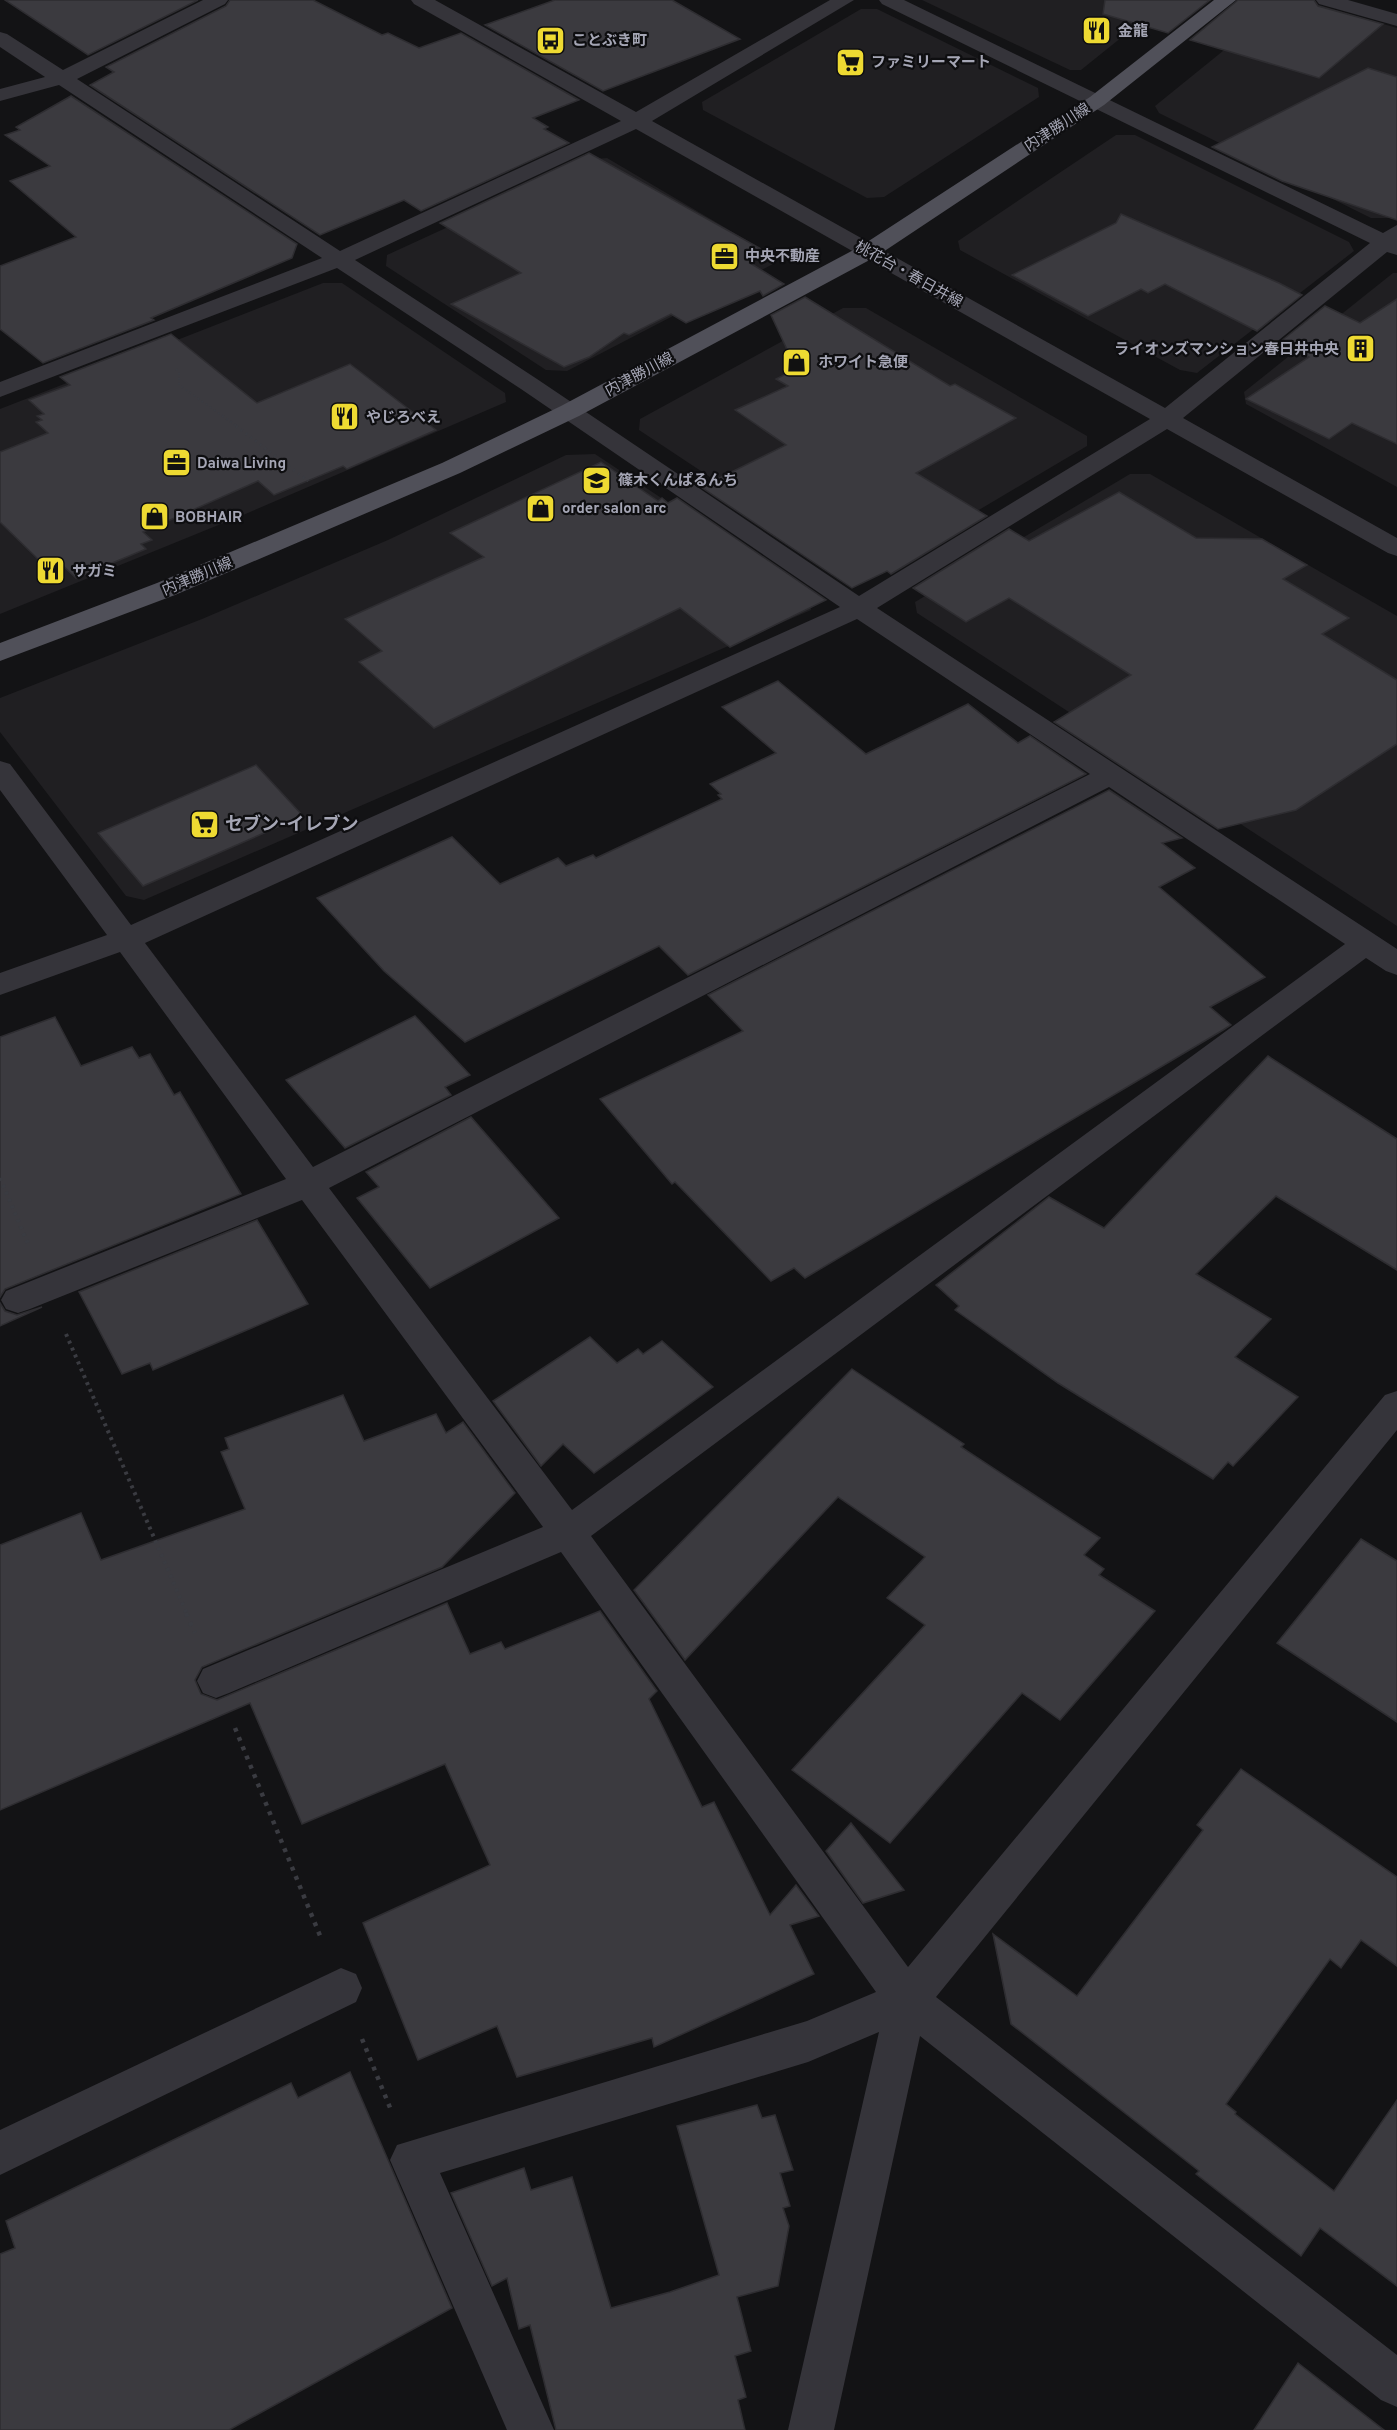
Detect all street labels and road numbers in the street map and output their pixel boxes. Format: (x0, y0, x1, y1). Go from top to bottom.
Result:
street label: 内津勝川線 (1021, 100, 1094, 157)
street label: 桃花台・春日井線 (851, 237, 966, 313)
street label: 内津勝川線 (602, 349, 677, 401)
street label: 内津勝川線 (159, 554, 236, 601)

